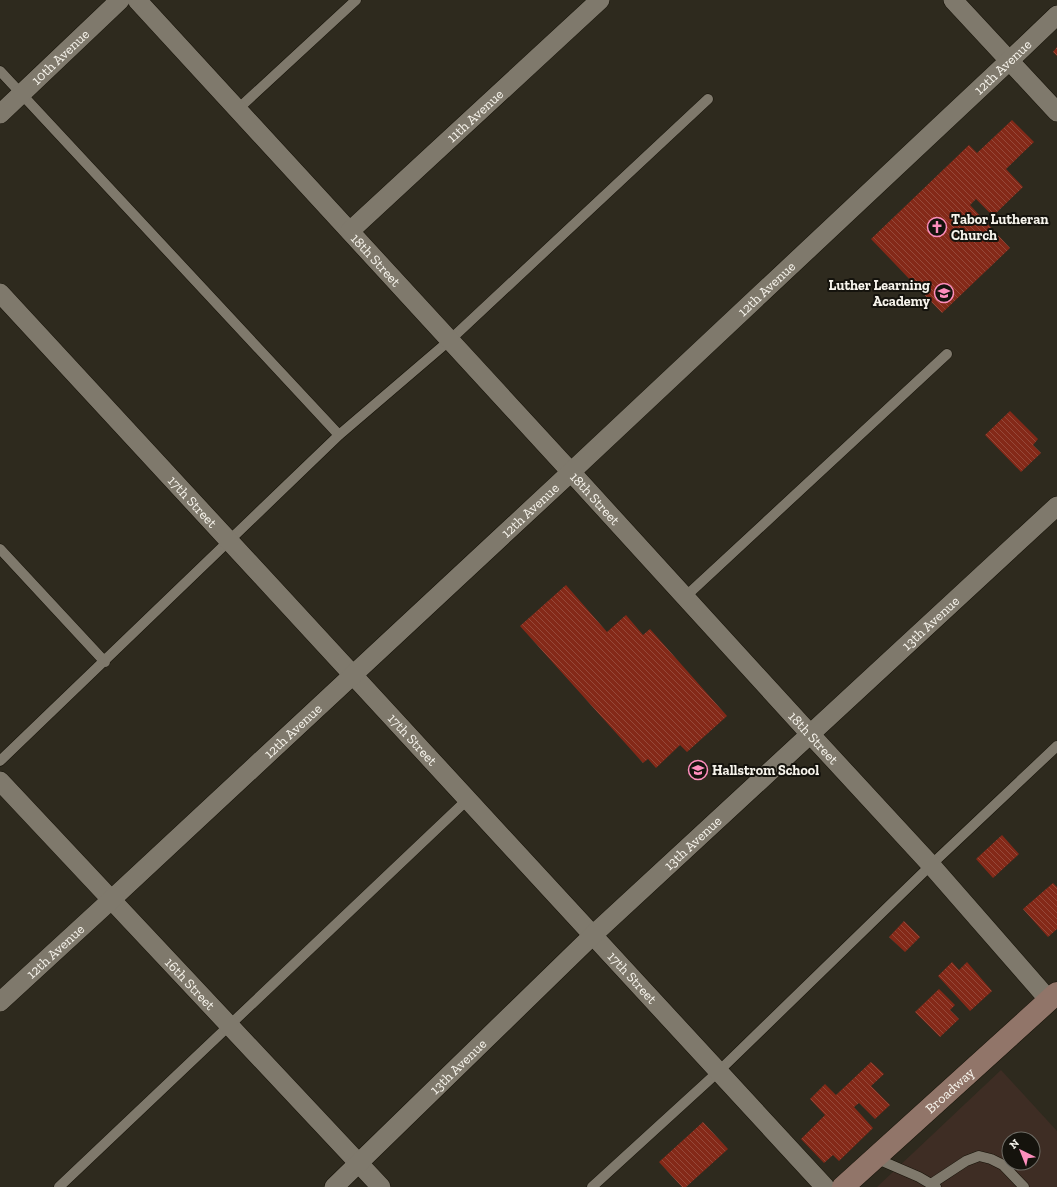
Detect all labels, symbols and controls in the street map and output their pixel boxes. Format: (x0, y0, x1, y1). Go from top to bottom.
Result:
street label: 10th Avenue (28, 25, 93, 89)
street label: 12th Avenue (971, 36, 1035, 98)
street label: 11th Avenue (443, 85, 507, 146)
place label: Tabor Lutheran Church (951, 211, 1049, 244)
church icon: Tabor Lutheran Church (926, 216, 948, 238)
street label: 18th Street (347, 230, 405, 291)
street label: 12th Avenue (734, 258, 799, 320)
place label: Luther Learning Academy (829, 277, 931, 310)
school or university icon: Luther Learning Academy (933, 282, 955, 304)
street label: 18th Street (566, 469, 624, 529)
street label: 17th Street (164, 472, 221, 532)
street label: 12th Avenue (498, 479, 563, 542)
street label: 13th Avenue (898, 592, 963, 654)
street label: 12th Avenue (261, 700, 326, 762)
street label: 18th Street (785, 708, 842, 769)
street label: 17th Street (384, 710, 441, 770)
school or university icon: Hallstrom School (687, 759, 709, 781)
place label: Hallstrom School (712, 762, 819, 779)
street label: 13th Avenue (661, 812, 726, 874)
street label: 12th Avenue (23, 920, 88, 982)
street label: 17th Street (604, 948, 661, 1008)
street label: 16th Street (161, 954, 219, 1014)
street label: 13th Avenue (426, 1035, 490, 1098)
street label: Broadway (922, 1064, 979, 1117)
north arrow (1001, 1131, 1041, 1171)
text: N (1007, 1136, 1022, 1152)

